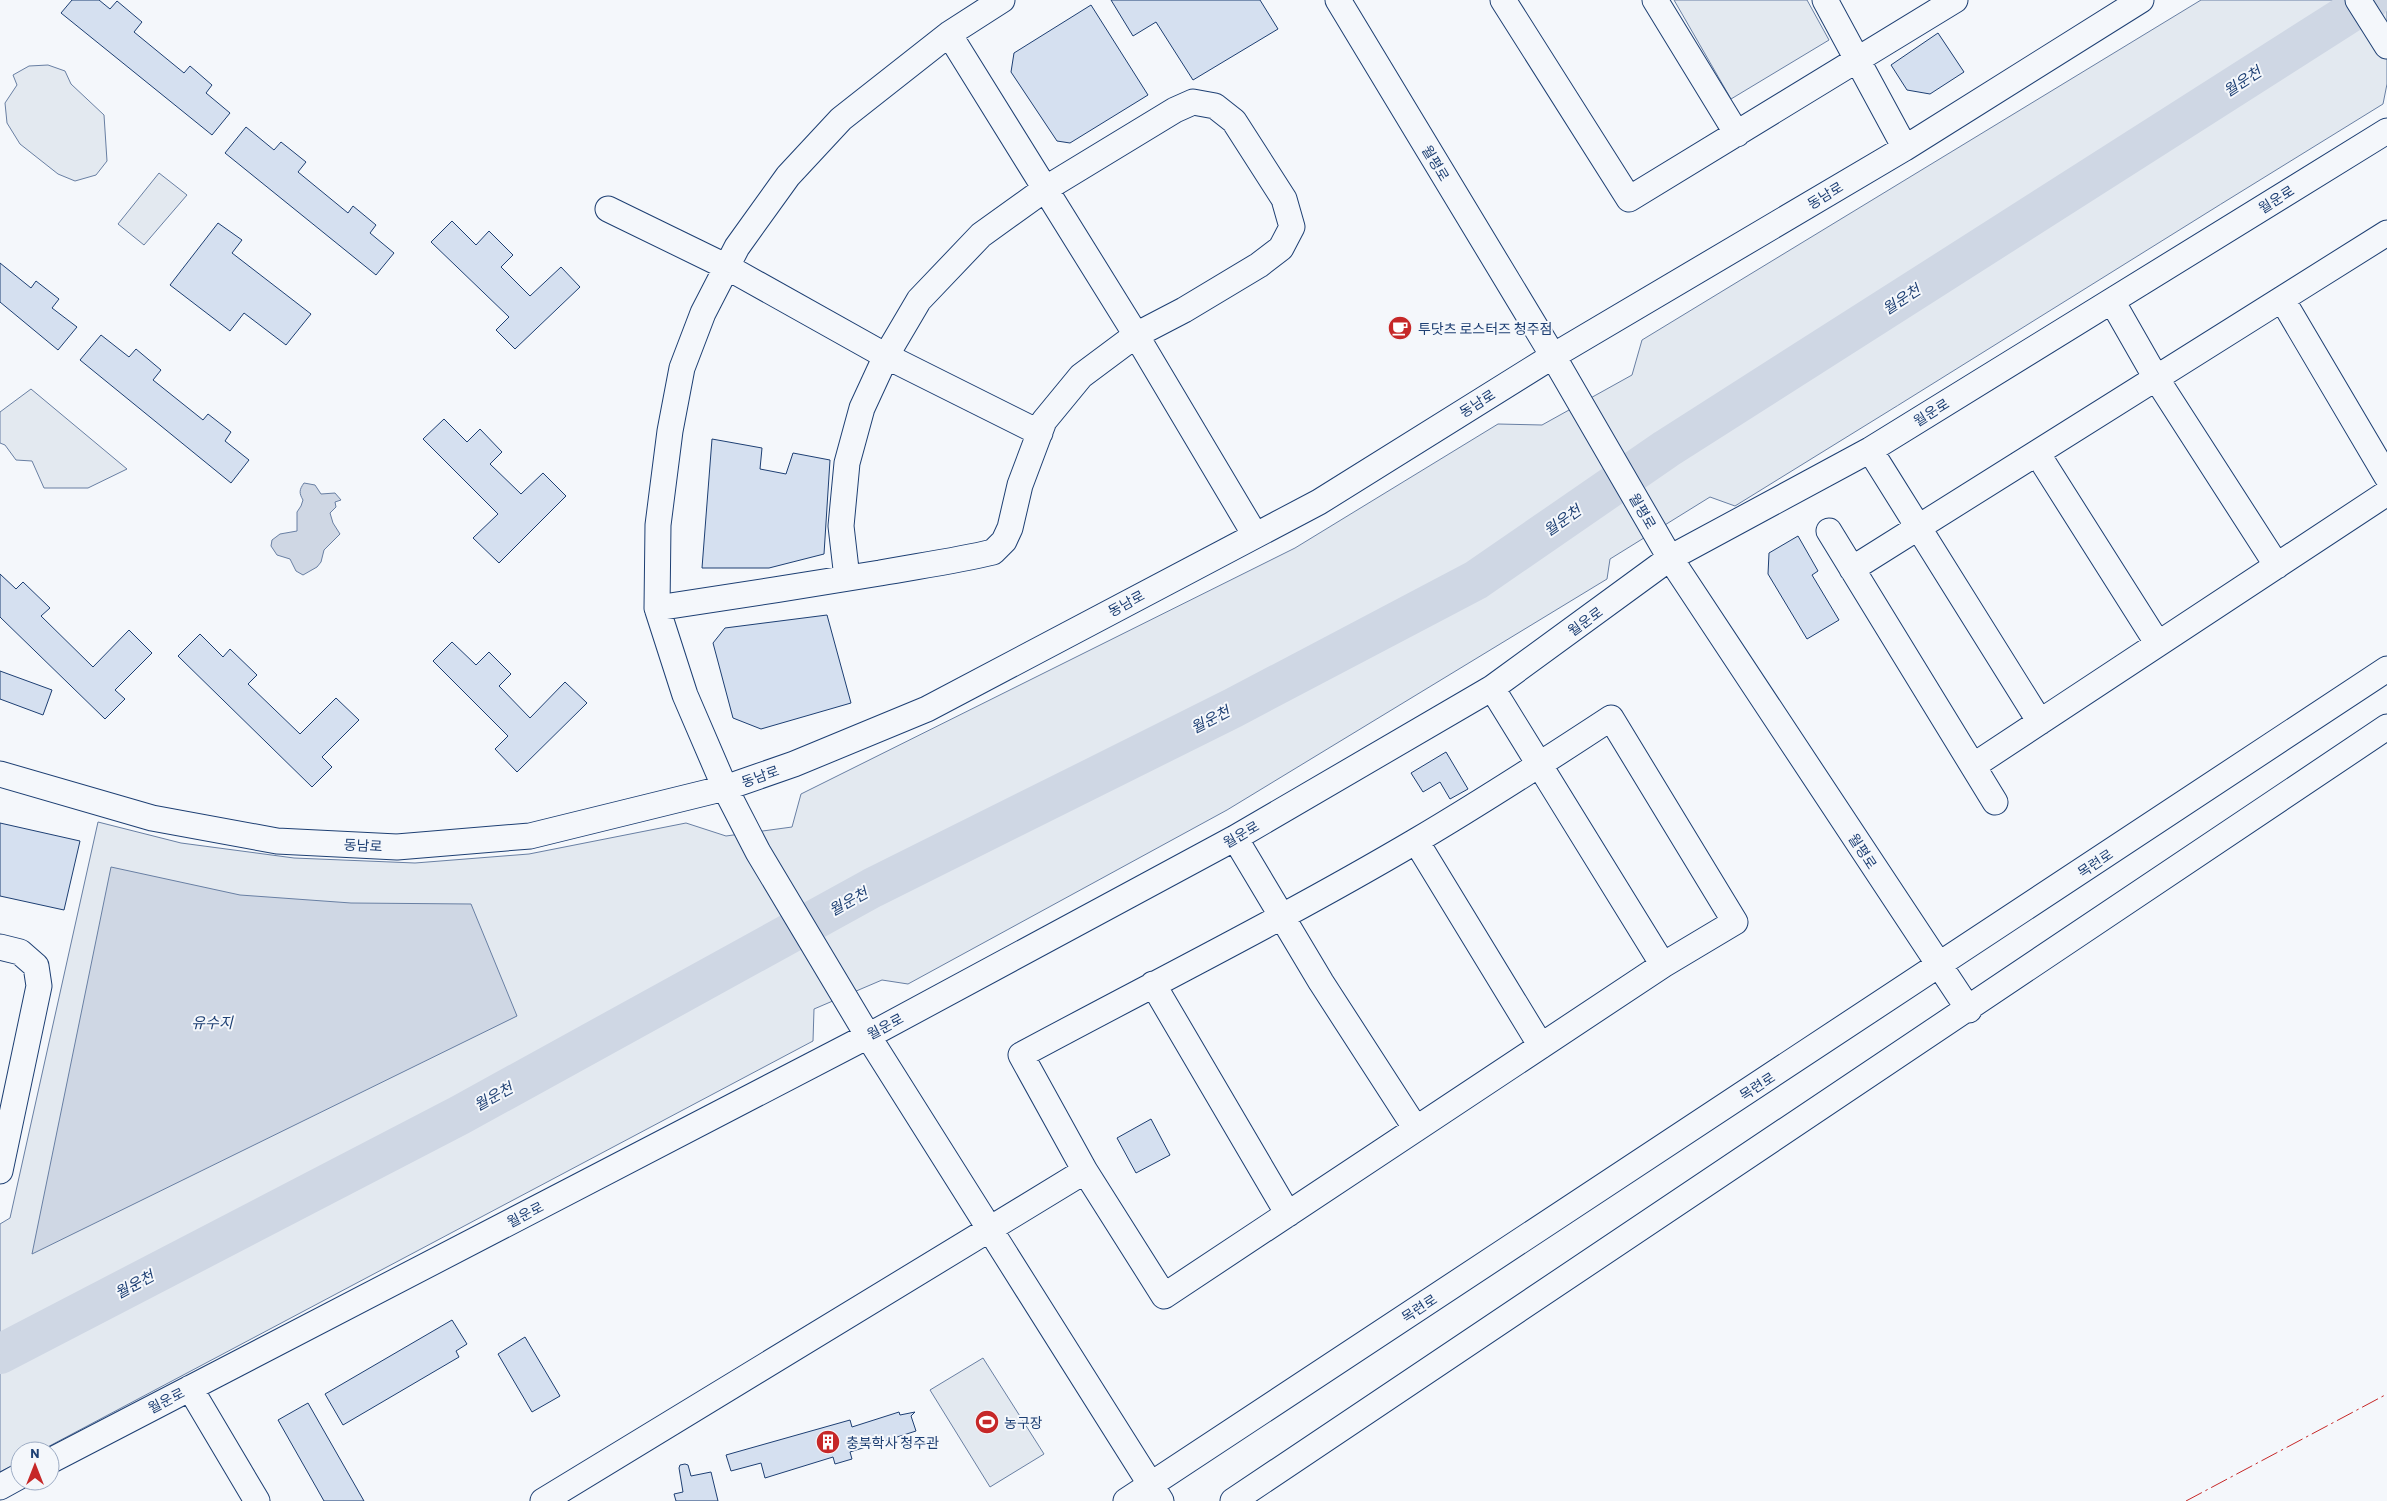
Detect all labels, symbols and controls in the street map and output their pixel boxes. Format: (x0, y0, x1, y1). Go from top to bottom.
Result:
water label: 월운천 (2220, 61, 2266, 100)
street label: 월평로 (1419, 142, 1453, 184)
street label: 동남로 (1804, 178, 1846, 212)
street label: 월운로 (2255, 181, 2297, 216)
water label: 월운천 (1879, 279, 1925, 318)
cafe icon: 투닷츠 로스터즈 청주점 (1387, 315, 1413, 341)
place label: 투닷츠 로스터즈 청주점 (1418, 320, 1552, 337)
street label: 동남로 (1456, 385, 1498, 420)
street label: 월운로 (1910, 394, 1952, 429)
street label: 월평로 (1626, 490, 1660, 532)
water label: 월운천 (1540, 499, 1586, 539)
street label: 동남로 (1105, 586, 1147, 620)
street label: 월운로 (1564, 603, 1606, 639)
water label: 월운천 (1187, 701, 1234, 736)
street label: 동남로 (739, 762, 781, 790)
street label: 월운로 (1220, 817, 1262, 851)
street label: 월평로 (1845, 830, 1881, 872)
street label: 동남로 (343, 836, 383, 855)
street label: 목련로 (2074, 845, 2116, 881)
water label: 월운천 (826, 882, 872, 919)
street label: 월운로 (864, 1009, 906, 1043)
water label: 유수지 (191, 1013, 234, 1031)
street label: 목련로 (1736, 1068, 1778, 1104)
water label: 월운천 (471, 1077, 517, 1114)
street label: 월운로 (504, 1198, 546, 1230)
water label: 월운천 (111, 1265, 158, 1302)
street label: 목련로 (1398, 1290, 1440, 1326)
street label: 월운로 (145, 1384, 187, 1416)
sports icon: 농구장 (974, 1409, 1000, 1435)
place label: 농구장 (1004, 1414, 1043, 1431)
building icon: 충북학사 청주관 (815, 1429, 841, 1455)
place label: 충북학사 청주관 (846, 1434, 939, 1451)
north arrow (10, 1441, 60, 1491)
text: N (30, 1444, 40, 1461)

